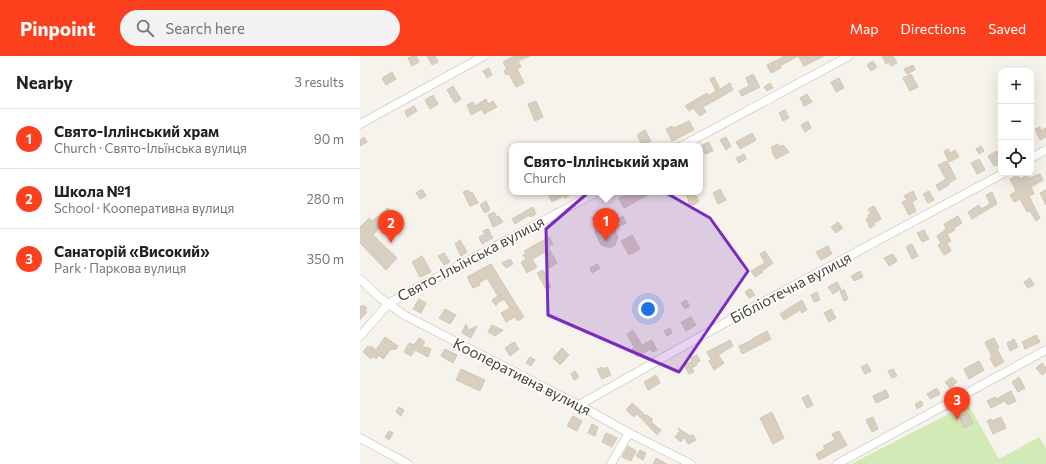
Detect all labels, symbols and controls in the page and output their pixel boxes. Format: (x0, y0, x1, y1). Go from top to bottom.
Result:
search box (120, 10, 400, 46)
text: Pinpoint (20, 17, 96, 40)
icon: search (134, 17, 156, 39)
text: Search here (166, 19, 245, 37)
text: Map (850, 20, 879, 37)
text: Directions (901, 20, 966, 37)
text: Saved (988, 20, 1026, 37)
map controls (998, 68, 1034, 176)
button: + (998, 68, 1034, 104)
text: Nearby (16, 72, 73, 93)
text: 3 results (295, 74, 344, 90)
button: − (998, 104, 1034, 140)
text: Свято-Іллінський храм (54, 122, 219, 140)
text: 1 (26, 131, 32, 147)
text: 90 m (314, 131, 344, 147)
text: Church · Свято-Ільїнська вулиця (54, 140, 247, 156)
button: locate (998, 140, 1034, 176)
popup (509, 143, 703, 195)
text: Свято-Іллінський храм (523, 152, 689, 170)
text: Church (523, 170, 566, 186)
text: Школа №1 (54, 182, 131, 200)
text: 2 (25, 191, 33, 207)
text: 280 m (307, 191, 344, 207)
text: School · Кооперативна вулиця (54, 200, 234, 216)
pin: 1 (593, 208, 619, 241)
pin: 2 (378, 210, 404, 243)
street label: Свято-Ільїнська вулиця (394, 212, 547, 305)
text: Санаторій «Високий» (54, 242, 210, 260)
street label: Бібліотечна вулиця (727, 248, 854, 327)
text: 3 (25, 251, 33, 267)
text: 350 m (307, 251, 344, 267)
text: Park · Паркова вулиця (54, 260, 186, 276)
your location (638, 299, 658, 319)
street label: Кооперативна вулиця (451, 334, 594, 419)
pin: 3 (944, 387, 970, 420)

